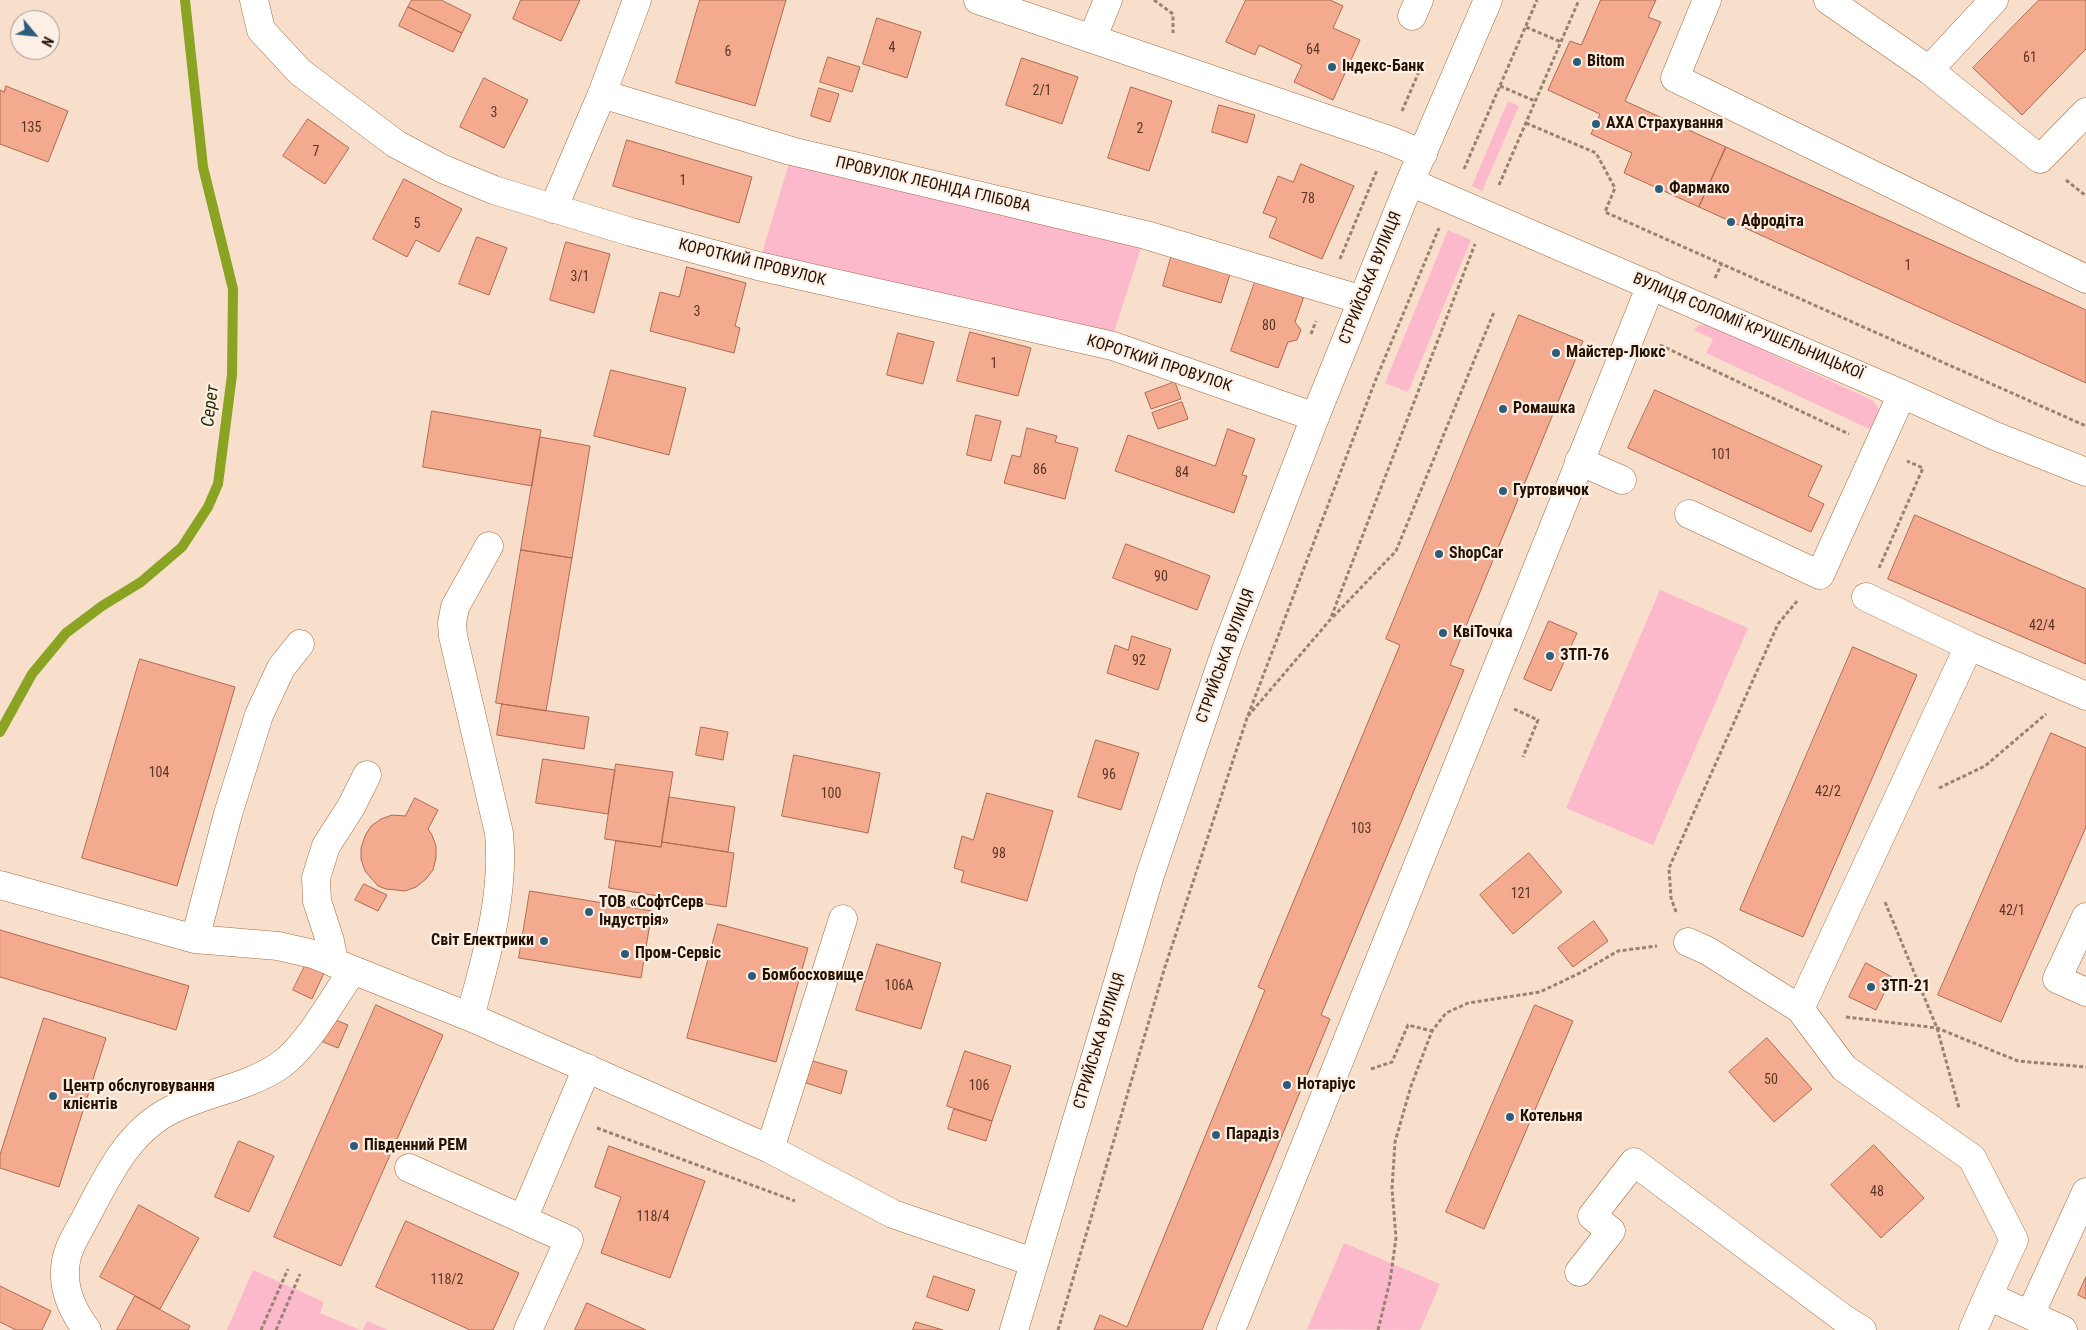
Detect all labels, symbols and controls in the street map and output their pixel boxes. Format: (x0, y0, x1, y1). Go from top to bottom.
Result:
north arrow (10, 10, 60, 60)
text: N (38, 34, 56, 49)
house number: 4 (889, 40, 895, 56)
house number: 64 (1306, 42, 1320, 58)
house number: 6 (725, 44, 731, 60)
house number: 61 (2023, 50, 2037, 66)
place label: Bitom (1587, 52, 1625, 72)
marker: Bitom (1571, 56, 1583, 68)
place label: Індекс-Банк (1342, 57, 1424, 77)
marker: Індекс-Банк (1326, 61, 1338, 73)
house number: 2/1 (1032, 83, 1052, 99)
house number: 3 (491, 105, 497, 121)
place label: АХА Страхування (1606, 114, 1723, 134)
marker: АХА Страхування (1590, 118, 1602, 130)
house number: 135 (21, 120, 41, 136)
house number: 2 (1137, 121, 1143, 137)
house number: 7 (313, 144, 319, 160)
street label: ПРОВУЛОК ЛЕОНІДА ГЛІБОВА (834, 153, 1032, 217)
house number: 1 (680, 173, 686, 189)
place label: Фармако (1669, 179, 1730, 199)
marker: Фармако (1653, 183, 1665, 195)
house number: 78 (1301, 191, 1315, 207)
street label: СТРИЙСЬКА ВУЛИЦЯ (1336, 209, 1406, 347)
place label: Афродіта (1741, 212, 1804, 232)
house number: 5 (414, 216, 420, 232)
marker: Афродіта (1725, 216, 1737, 228)
street label: КОРОТКИЙ ПРОВУЛОК (676, 235, 828, 291)
house number: 1 (1905, 258, 1911, 274)
house number: 3/1 (570, 269, 590, 285)
street label: ВУЛИЦЯ СОЛОМІЇ КРУШЕЛЬНИЦЬКОЇ (1630, 270, 1866, 384)
house number: 3 (694, 304, 700, 320)
house number: 80 (1262, 318, 1276, 334)
street label: КОРОТКИЙ ПРОВУЛОК (1084, 332, 1234, 396)
place label: Майстер-Люкс (1566, 343, 1665, 363)
marker: Майстер-Люкс (1550, 347, 1562, 359)
house number: 1 (991, 356, 997, 372)
water label: Серет (198, 384, 224, 428)
place label: Ромашка (1513, 399, 1575, 419)
marker: Ромашка (1497, 403, 1509, 415)
house number: 101 (1711, 447, 1731, 463)
house number: 86 (1033, 462, 1047, 478)
house number: 84 (1175, 465, 1189, 481)
place label: Гуртовичок (1513, 481, 1589, 501)
marker: Гуртовичок (1497, 485, 1509, 497)
place label: ShopCar (1449, 544, 1503, 564)
marker: ShopCar (1433, 548, 1445, 560)
house number: 90 (1154, 569, 1168, 585)
street label: СТРИЙСЬКА ВУЛИЦЯ (1193, 586, 1259, 726)
house number: 42/4 (2029, 618, 2055, 634)
place label: КвіТочка (1453, 623, 1513, 643)
marker: КвіТочка (1437, 627, 1449, 639)
place label: ЗТП-76 (1560, 646, 1609, 666)
marker: ЗТП-76 (1544, 650, 1556, 662)
house number: 92 (1132, 653, 1146, 669)
house number: 104 (149, 765, 169, 781)
house number: 96 (1102, 767, 1116, 783)
house number: 42/2 (1815, 784, 1841, 800)
house number: 100 (821, 786, 841, 802)
house number: 103 (1351, 821, 1371, 837)
house number: 98 (992, 846, 1006, 862)
house number: 121 (1511, 886, 1531, 902)
place label: ТОВ «СофтСерв Індустрія» (599, 893, 704, 931)
house number: 42/1 (1999, 903, 2025, 919)
marker: ТОВ «СофтСерв Індустрія» (583, 906, 595, 918)
place label: Світ Електрики (431, 931, 534, 951)
marker: Світ Електрики (538, 935, 550, 947)
place label: Пром-Сервіс (635, 944, 721, 964)
marker: Пром-Сервіс (619, 948, 631, 960)
place label: Бомбосховище (762, 966, 864, 986)
marker: Бомбосховище (746, 970, 758, 982)
street label: СТРИЙСЬКА ВУЛИЦЯ (1070, 970, 1130, 1112)
place label: ЗТП-21 (1881, 977, 1930, 997)
house number: 106А (885, 978, 913, 994)
marker: ЗТП-21 (1865, 981, 1877, 993)
house number: 50 (1764, 1072, 1778, 1088)
place label: Нотаріус (1297, 1075, 1356, 1095)
place label: Центр обслуговування клієнтів (63, 1077, 215, 1115)
house number: 106 (969, 1078, 989, 1094)
marker: Нотаріус (1281, 1079, 1293, 1091)
marker: Центр обслуговування клієнтів (47, 1090, 59, 1102)
place label: Котельня (1520, 1107, 1583, 1127)
marker: Котельня (1504, 1111, 1516, 1123)
place label: Парадіз (1226, 1125, 1279, 1145)
marker: Парадіз (1210, 1129, 1222, 1141)
place label: Південний РЕМ (364, 1136, 467, 1156)
marker: Південний РЕМ (348, 1140, 360, 1152)
house number: 48 (1870, 1184, 1884, 1200)
house number: 118/4 (637, 1209, 669, 1225)
house number: 118/2 (431, 1272, 463, 1288)

